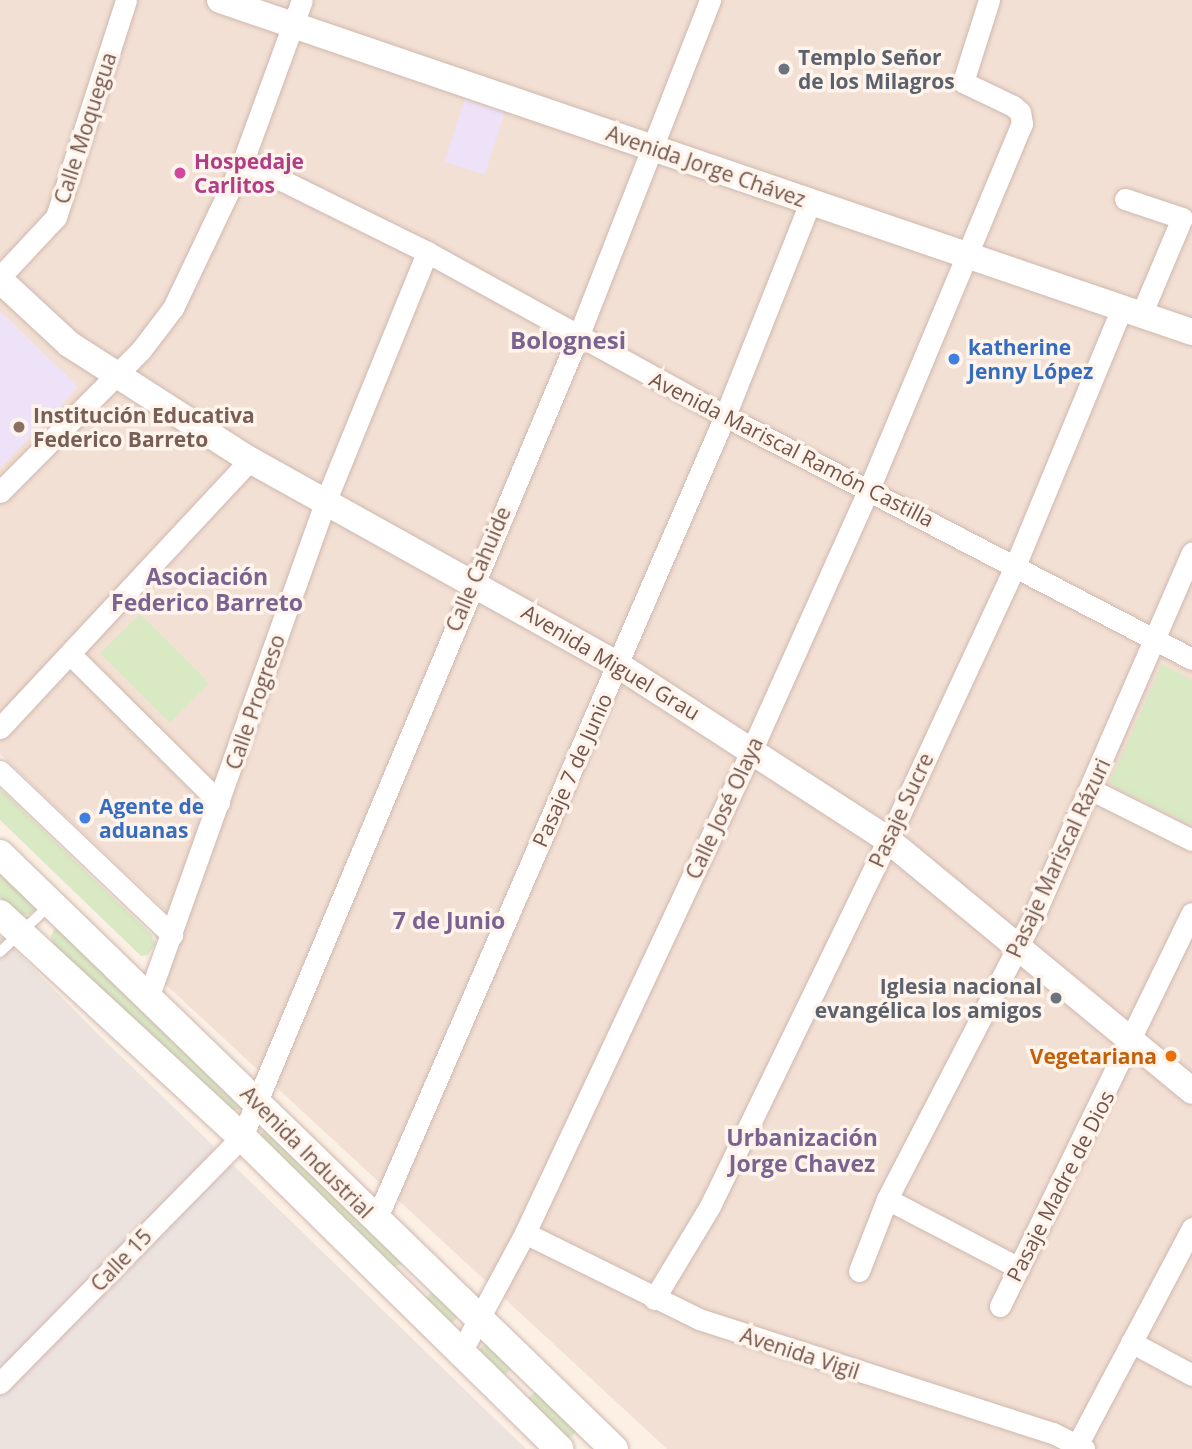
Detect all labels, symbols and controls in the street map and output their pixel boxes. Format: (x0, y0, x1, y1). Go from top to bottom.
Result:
place label: Templo Señor de los Milagros (798, 44, 955, 94)
street label: Calle Moquegua (49, 49, 121, 207)
marker: Templo Señor de los Milagros (776, 61, 792, 77)
street label: Avenida Jorge Chávez (603, 120, 809, 212)
place label: Hospedaje Carlitos (194, 148, 304, 198)
marker: Hospedaje Carlitos (172, 165, 188, 181)
district label: Bolognesi (510, 326, 626, 354)
place label: katherine Jenny López (968, 334, 1093, 384)
marker: katherine Jenny López (946, 351, 962, 367)
street label: Avenida Mariscal Ramón Castilla (646, 366, 938, 532)
place label: Institución Educativa Federico Barreto (33, 402, 255, 452)
marker: Institución Educativa Federico Barreto (11, 419, 27, 435)
street label: Calle Cahuide (440, 503, 516, 635)
district label: Asociación Federico Barreto (111, 562, 303, 616)
street label: Avenida Miguel Grau (517, 599, 705, 725)
street label: Calle Progreso (220, 631, 290, 773)
street label: Pasaje 7 de Junio (527, 689, 617, 851)
street label: Calle José Olaya (680, 733, 768, 883)
street label: Pasaje Sucre (864, 749, 938, 871)
street label: Pasaje Mariscal Rázuri (1001, 754, 1115, 962)
place label: Agente de aduanas (99, 793, 204, 843)
marker: Agente de aduanas (77, 810, 93, 826)
district label: 7 de Junio (393, 906, 505, 934)
place label: Iglesia nacional evangélica los amigos (815, 973, 1042, 1023)
marker: Iglesia nacional evangélica los amigos (1048, 990, 1064, 1006)
place label: Vegetariana (1030, 1043, 1157, 1069)
marker: Vegetariana (1163, 1048, 1179, 1064)
street label: Avenida Industrial (236, 1081, 378, 1223)
street label: Pasaje Madre de Dios (1001, 1086, 1119, 1286)
district label: Urbanización Jorge Chavez (726, 1123, 878, 1177)
street label: Calle 15 (85, 1224, 157, 1296)
street label: Avenida Vigil (737, 1322, 863, 1384)

